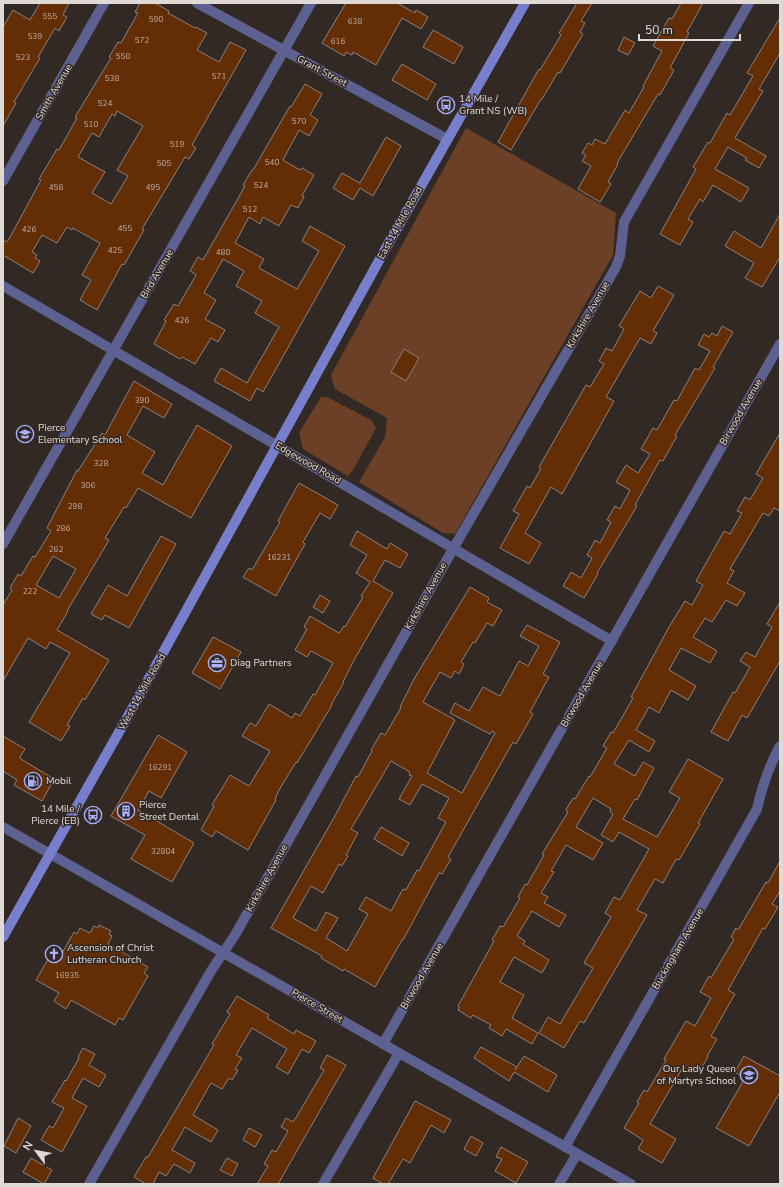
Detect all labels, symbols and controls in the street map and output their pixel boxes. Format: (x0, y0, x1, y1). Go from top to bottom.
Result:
house number: 555 (43, 11, 57, 22)
house number: 590 (149, 14, 163, 25)
house number: 638 (348, 16, 362, 27)
scale bar (639, 16, 740, 42)
text: 50 m (645, 22, 673, 38)
house number: 539 (28, 31, 42, 42)
house number: 572 (135, 35, 149, 46)
house number: 616 (331, 36, 345, 47)
house number: 550 (116, 51, 130, 62)
house number: 523 (16, 52, 30, 63)
street label: Grant Street (294, 52, 350, 90)
street label: Smith Avenue (32, 61, 76, 123)
house number: 571 (212, 71, 226, 82)
house number: 538 (105, 73, 119, 84)
place label: 14 Mile / Grant NS (WB) (459, 92, 527, 118)
bus stop icon: 14 Mile / Grant NS (WB) (436, 95, 456, 115)
house number: 524 (98, 98, 112, 109)
house number: 570 (292, 116, 306, 127)
house number: 510 (84, 119, 98, 130)
house number: 519 (170, 139, 184, 150)
house number: 540 (265, 157, 279, 168)
house number: 505 (157, 158, 171, 169)
house number: 524 (254, 180, 268, 191)
house number: 458 (49, 182, 63, 193)
house number: 495 (146, 182, 160, 193)
street label: East 14 Mile Road (374, 184, 426, 262)
house number: 512 (243, 204, 257, 215)
house number: 455 (118, 223, 132, 234)
house number: 426 (22, 224, 36, 235)
house number: 425 (108, 245, 122, 256)
street label: Bird Avenue (137, 247, 177, 301)
house number: 480 (216, 247, 230, 258)
street label: Kirkshire Avenue (563, 279, 613, 351)
house number: 426 (175, 315, 189, 326)
street label: Birwood Avenue (716, 376, 766, 448)
house number: 390 (135, 395, 149, 406)
place label: Pierce Elementary School (38, 421, 123, 447)
school or university icon: Pierce Elementary School (15, 424, 35, 444)
street label: Edgewood Road (273, 438, 344, 488)
house number: 328 (94, 458, 108, 469)
house number: 306 (81, 480, 95, 491)
house number: 298 (68, 501, 82, 512)
house number: 286 (56, 523, 70, 534)
house number: 262 (49, 544, 63, 555)
house number: 16231 (267, 552, 291, 563)
street label: Kirkshire Avenue (402, 560, 450, 632)
house number: 222 (23, 586, 37, 597)
street label: West 14 Mile Road (115, 651, 169, 733)
office icon: Diag Partners (207, 653, 227, 673)
place label: Diag Partners (230, 656, 292, 670)
street label: Birwood Avenue (557, 658, 607, 730)
house number: 16291 (148, 762, 172, 773)
fuel station icon: Mobil (23, 771, 43, 791)
place label: Mobil (46, 774, 71, 788)
place label: Pierce Street Dental (139, 798, 199, 824)
building icon: Pierce Street Dental (116, 801, 136, 821)
place label: 14 Mile / Pierce (EB) (31, 802, 81, 828)
bus stop icon: 14 Mile / Pierce (EB) (83, 805, 103, 825)
street label: Kirkshire Avenue (243, 842, 291, 914)
house number: 32804 (151, 846, 175, 857)
street label: Buckingham Avenue (649, 906, 707, 992)
street label: Birwood Avenue (397, 940, 447, 1012)
place label: Ascension of Christ Lutheran Church (67, 941, 154, 967)
church icon: Ascension of Christ Lutheran Church (44, 944, 64, 964)
house number: 16935 (55, 970, 79, 981)
street label: Pierce Street (289, 986, 346, 1027)
place label: Our Lady Queen of Martyrs School (657, 1062, 736, 1088)
school or university icon: Our Lady Queen of Martyrs School (739, 1065, 759, 1085)
north arrow (16, 1131, 56, 1171)
text: N (19, 1138, 36, 1153)

